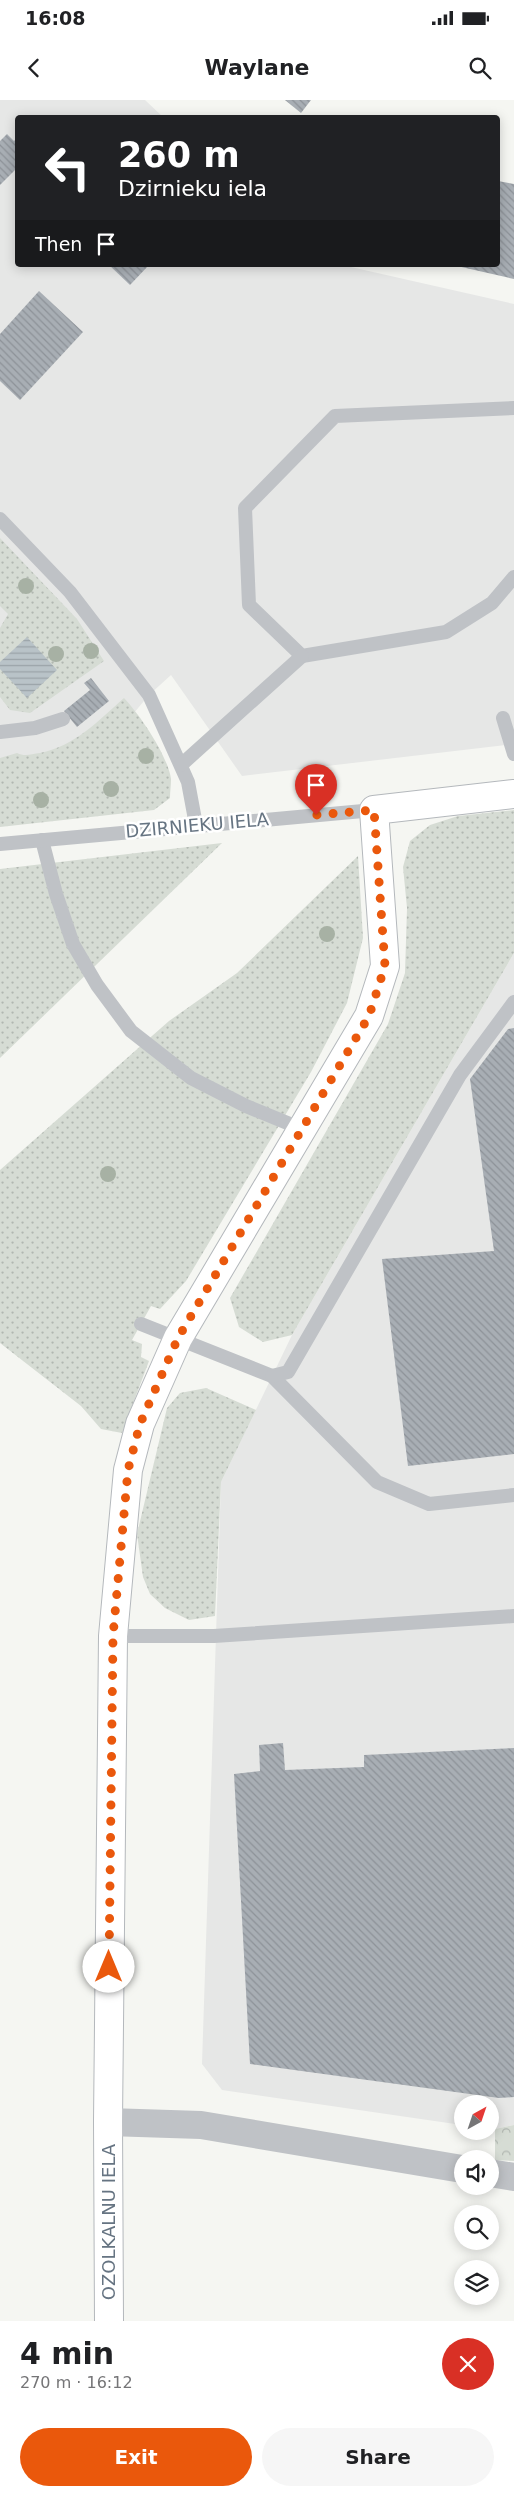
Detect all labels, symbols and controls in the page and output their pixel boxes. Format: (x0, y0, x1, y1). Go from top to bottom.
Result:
text: 16:08 (25, 7, 85, 29)
icon: back (20, 54, 48, 82)
icon: search (466, 54, 494, 82)
text: Waylane (205, 55, 309, 80)
icon: left (35, 135, 100, 200)
text: 260 m (118, 135, 240, 175)
text: Dzirnieku iela (118, 176, 267, 201)
icon: arrive (92, 230, 120, 258)
text: Then (35, 233, 82, 255)
pin (295, 764, 337, 815)
icon: arrive (302, 771, 330, 799)
street label: DZIRNIEKU IELA (124, 808, 270, 842)
position arrow (82, 1940, 134, 1992)
north arrow (454, 2095, 499, 2140)
map controls (454, 2095, 499, 2305)
street label: OZOLKALNU IELA (98, 2143, 119, 2300)
button: sound (454, 2150, 499, 2195)
button: search (454, 2205, 499, 2250)
button: layers (454, 2260, 499, 2305)
text: 4 min (20, 2336, 114, 2371)
button: close (442, 2338, 494, 2390)
text: 270 m · 16:12 (20, 2373, 133, 2392)
button: Exit (20, 2428, 252, 2486)
button: Share (262, 2428, 494, 2486)

